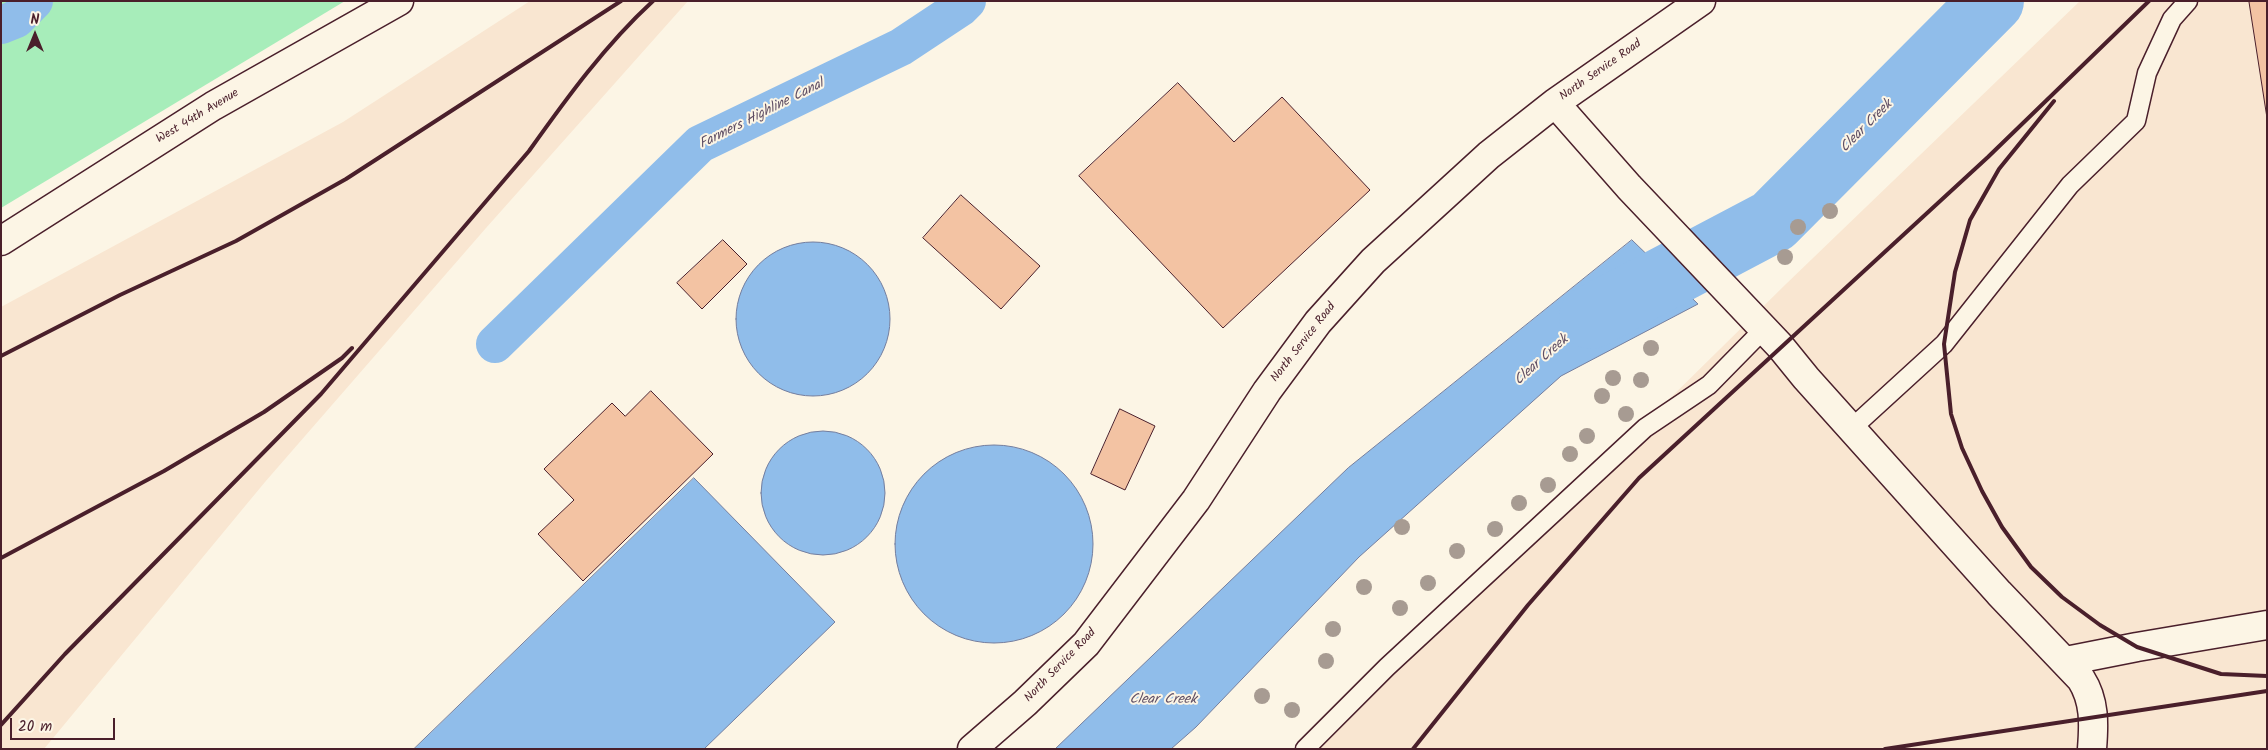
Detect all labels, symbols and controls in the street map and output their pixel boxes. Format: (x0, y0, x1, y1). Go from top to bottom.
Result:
text: N (31, 9, 39, 31)
north arrow (10, 10, 60, 60)
street label: North Service Road (1557, 37, 1645, 105)
water label: Farmers Highline Canal (697, 76, 827, 154)
street label: West 44th Avenue (154, 87, 242, 147)
water label: Clear Creek (1837, 97, 1897, 157)
street label: North Service Road (1269, 300, 1339, 386)
water label: Clear Creek (1511, 332, 1573, 390)
street label: North Service Road (1022, 626, 1100, 706)
water label: Clear Creek (1129, 693, 1197, 709)
scale bar (12, 708, 118, 740)
text: 20 m (18, 715, 52, 739)

